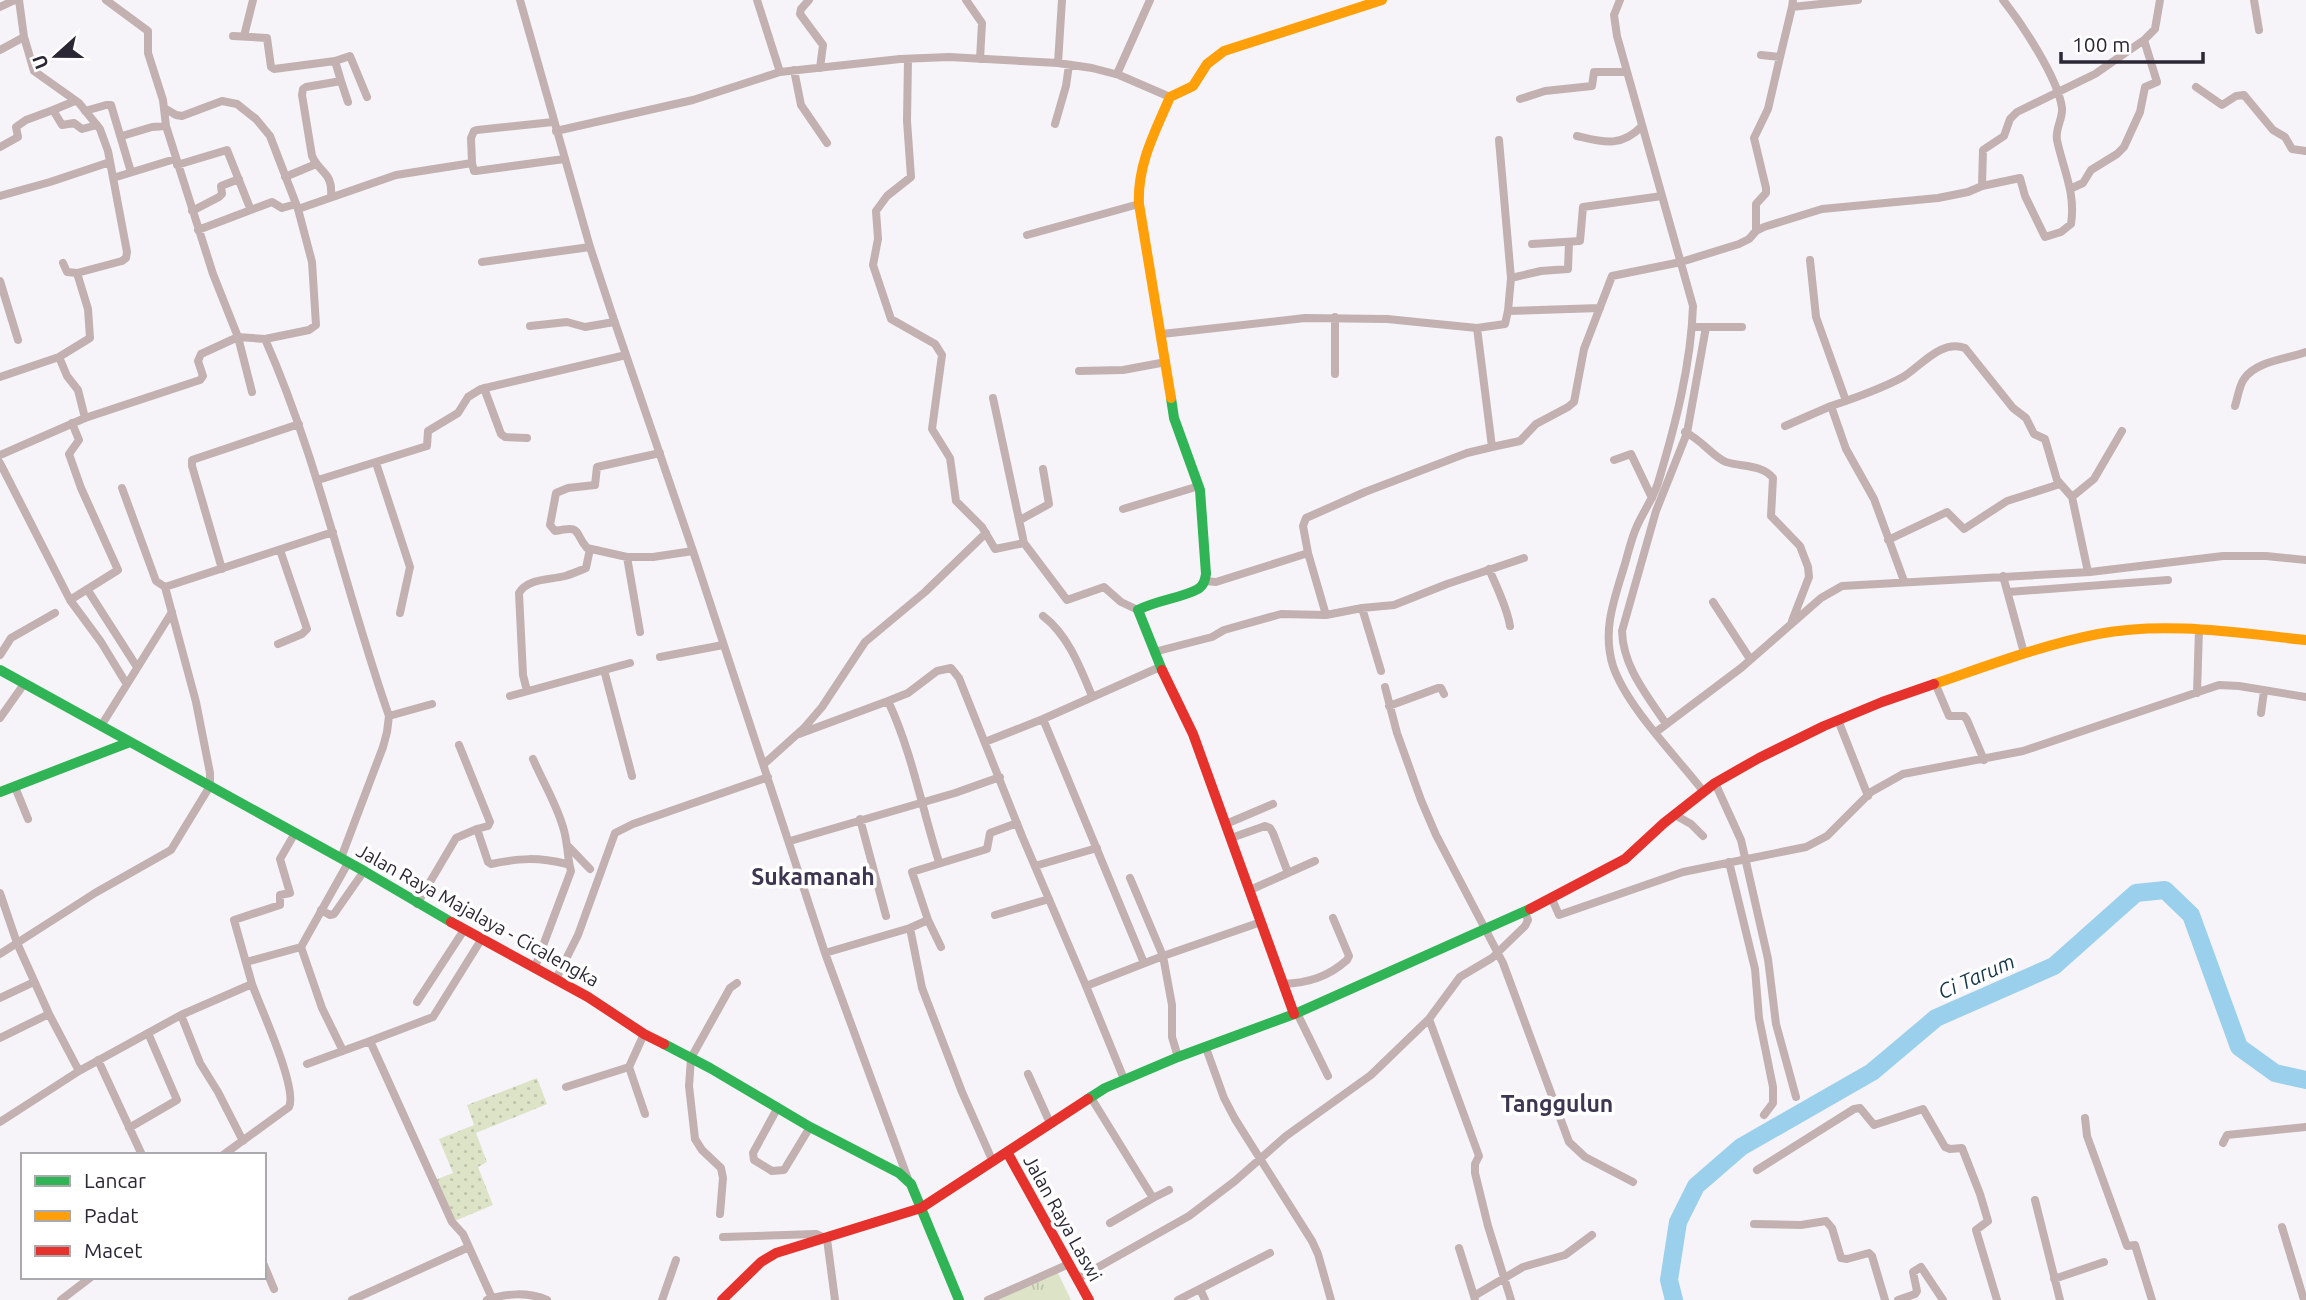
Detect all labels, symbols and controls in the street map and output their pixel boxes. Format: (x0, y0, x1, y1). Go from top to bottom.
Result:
north arrow (21, 21, 91, 91)
scale bar (2061, 21, 2203, 65)
text: 100 m (2072, 32, 2130, 56)
text: U (27, 52, 53, 72)
street label: Jalan Raya Majalaya - Cicalengka (353, 839, 603, 991)
district label: Sukamanah (751, 864, 875, 889)
water label: Ci Tarum (1934, 948, 2018, 1004)
district label: Tanggulun (1501, 1091, 1613, 1116)
street label: Jalan Raya Laswi (1019, 1151, 1107, 1285)
legend (21, 1153, 266, 1279)
text: Lancar (84, 1168, 146, 1192)
text: Padat (84, 1203, 139, 1227)
text: Macet (84, 1238, 143, 1262)

